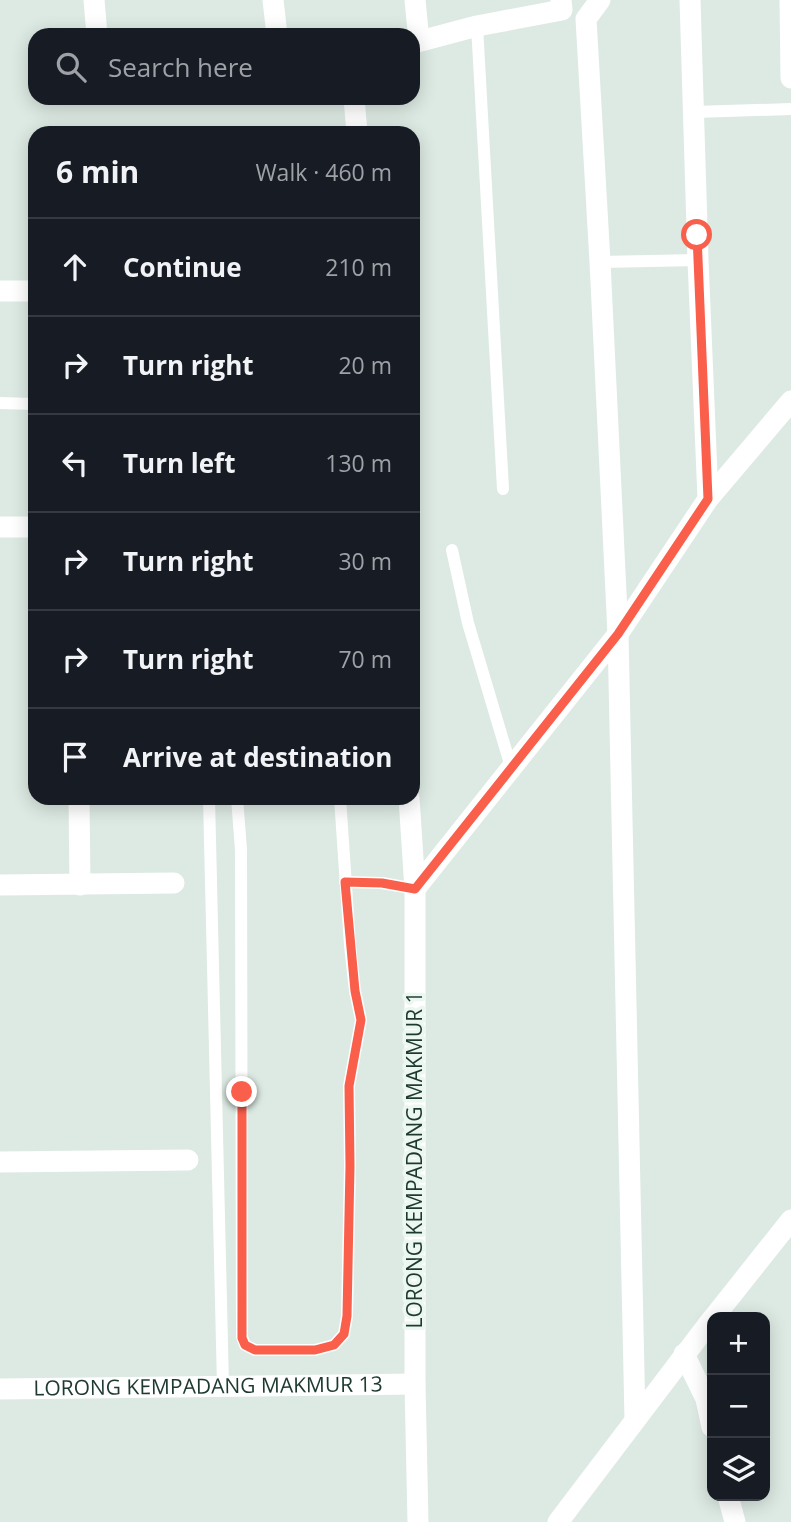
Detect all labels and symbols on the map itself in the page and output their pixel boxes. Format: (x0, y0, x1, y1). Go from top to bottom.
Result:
route start (681, 219, 712, 250)
street label: LORONG KEMPADANG MAKMUR 1 (400, 991, 428, 1329)
route end (226, 1076, 257, 1107)
street label: LORONG KEMPADANG MAKMUR 13 (33, 1369, 383, 1402)

